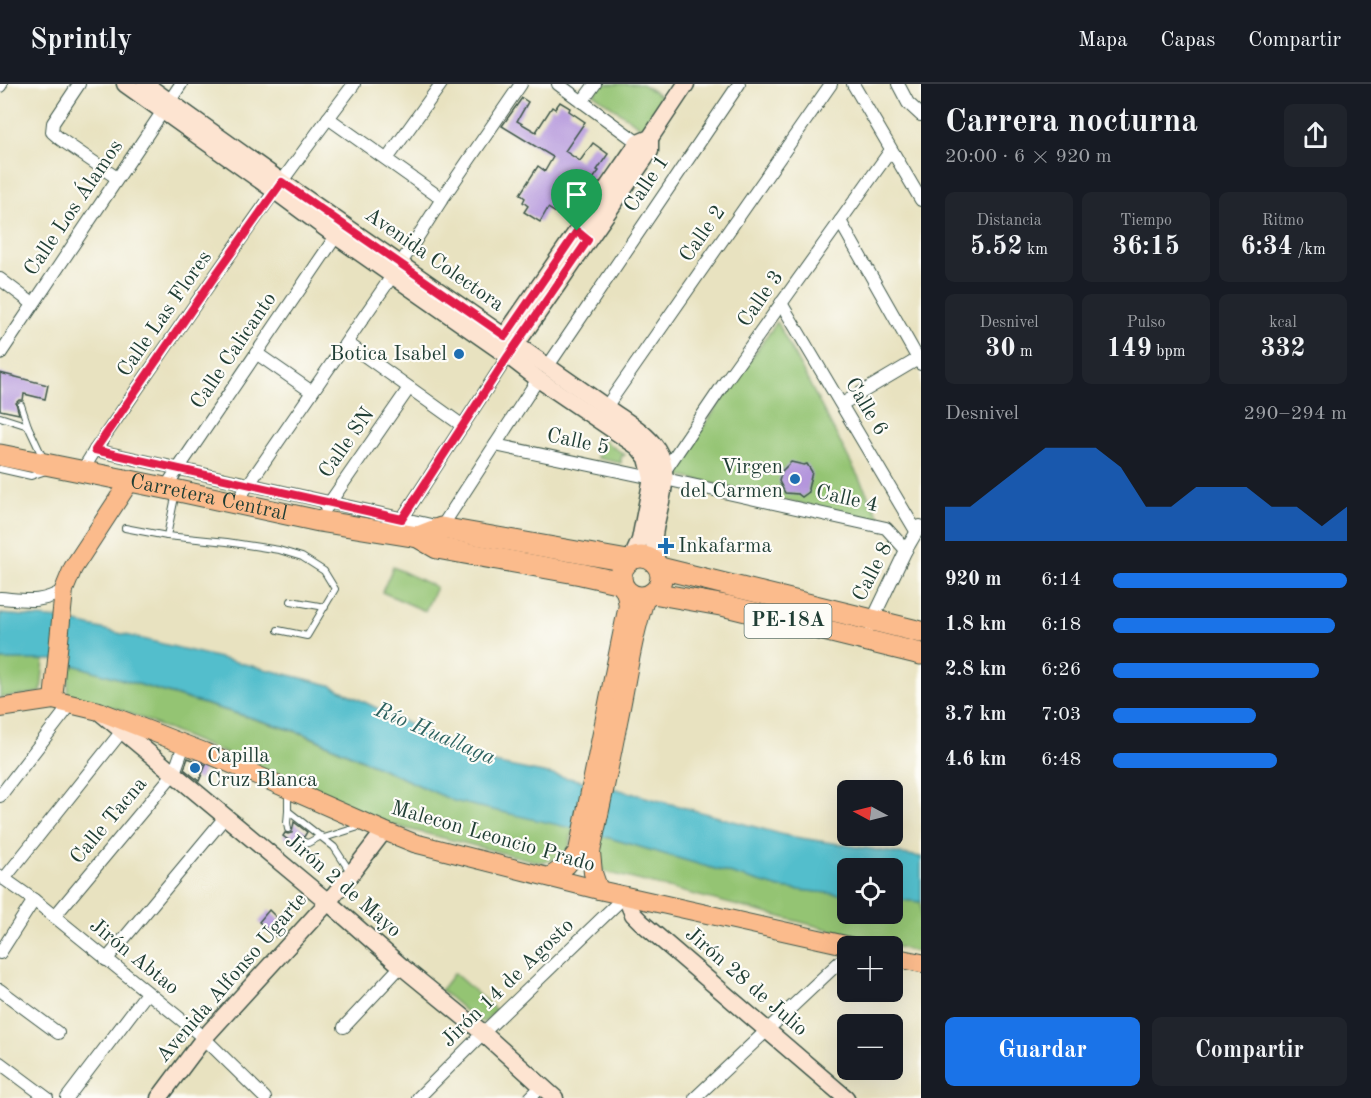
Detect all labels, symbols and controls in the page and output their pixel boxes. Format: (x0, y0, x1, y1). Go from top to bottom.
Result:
text: Sprintly (30, 27, 132, 55)
text: Mapa (1078, 30, 1128, 51)
text: Capas (1161, 30, 1215, 51)
text: Compartir (1248, 30, 1341, 51)
button: share (1284, 104, 1347, 167)
text: Carrera nocturna (945, 106, 1198, 139)
street label: Calle Los Álamos (17, 134, 127, 280)
text: 20:00 · 6 × 920 m (945, 147, 1112, 167)
street label: Calle 1 (621, 152, 673, 216)
pin (551, 169, 602, 231)
icon: arrive (560, 178, 593, 211)
street label: Calle 2 (676, 202, 730, 266)
street label: Avenida Colectora (361, 204, 507, 316)
text: Distancia (976, 213, 1042, 229)
text: Tiempo (1120, 213, 1172, 229)
text: Ritmo (1262, 213, 1304, 229)
text: 5.52 (970, 234, 1023, 260)
text: 36:15 (1112, 234, 1180, 260)
text: 6:34 (1240, 234, 1293, 260)
text: km (1023, 242, 1048, 258)
text: /km (1293, 242, 1326, 258)
street label: Calle Las Flores (114, 247, 216, 381)
street label: Calle 3 (734, 267, 788, 331)
street label: Calle Calicanto (187, 289, 281, 413)
text: Desnivel (979, 315, 1039, 331)
text: Pulso (1127, 315, 1165, 331)
text: kcal (1269, 315, 1297, 331)
text: 30 (985, 336, 1015, 362)
text: 149 (1107, 336, 1152, 362)
text: 332 (1260, 336, 1306, 362)
place label: Botica Isabel (330, 344, 447, 365)
text: m (1015, 344, 1033, 360)
text: bpm (1152, 344, 1185, 360)
marker: Botica Isabel (452, 347, 466, 361)
street label: Calle 6 (841, 374, 891, 440)
street label: Calle SN (315, 404, 379, 482)
text: Desnivel (945, 404, 1019, 424)
text: 290–294 m (1244, 404, 1347, 424)
street label: Calle 5 (545, 425, 611, 459)
place label: Virgen del Carmen (680, 457, 783, 502)
street label: Carretera Central (128, 471, 290, 525)
marker: Virgen del Carmen (788, 472, 802, 486)
street label: Calle 4 (814, 482, 880, 516)
place label: Inkafarma (678, 536, 772, 557)
marker: Inkafarma (659, 539, 673, 553)
street label: Calle 8 (849, 539, 897, 605)
text: 920 m (945, 570, 1001, 590)
text: 6:14 (1041, 570, 1081, 590)
road number: PE-18A (744, 604, 832, 638)
text: 1.8 km (945, 615, 1007, 635)
text: 6:18 (1041, 615, 1081, 635)
text: 2.8 km (945, 660, 1007, 680)
text: 6:26 (1041, 660, 1081, 680)
water label: Río Huallaga (371, 698, 499, 769)
text: 3.7 km (945, 705, 1007, 725)
text: 7:03 (1041, 705, 1081, 725)
place label: Capilla Cruz Blanca (207, 746, 317, 791)
text: 4.6 km (945, 750, 1007, 770)
text: 6:48 (1041, 750, 1081, 770)
marker: Capilla Cruz Blanca (188, 761, 202, 775)
street label: Calle Tacna (67, 773, 151, 869)
north arrow (837, 780, 903, 846)
map controls (837, 780, 903, 1080)
street label: Malecon Leoncio Prado (389, 798, 597, 876)
street label: Jirón 2 de Mayo (281, 830, 405, 942)
button: locate (837, 858, 903, 924)
street label: Avenida Alfonso Ugarte (153, 889, 311, 1067)
street label: Jirón Abtao (85, 915, 183, 999)
street label: Jirón 14 de Agosto (438, 915, 578, 1051)
street label: Jirón 28 de Julio (681, 923, 811, 1041)
button: + (837, 936, 903, 1002)
button: − (837, 1014, 903, 1080)
button: Guardar (945, 1017, 1140, 1086)
button: Compartir (1152, 1017, 1347, 1086)

